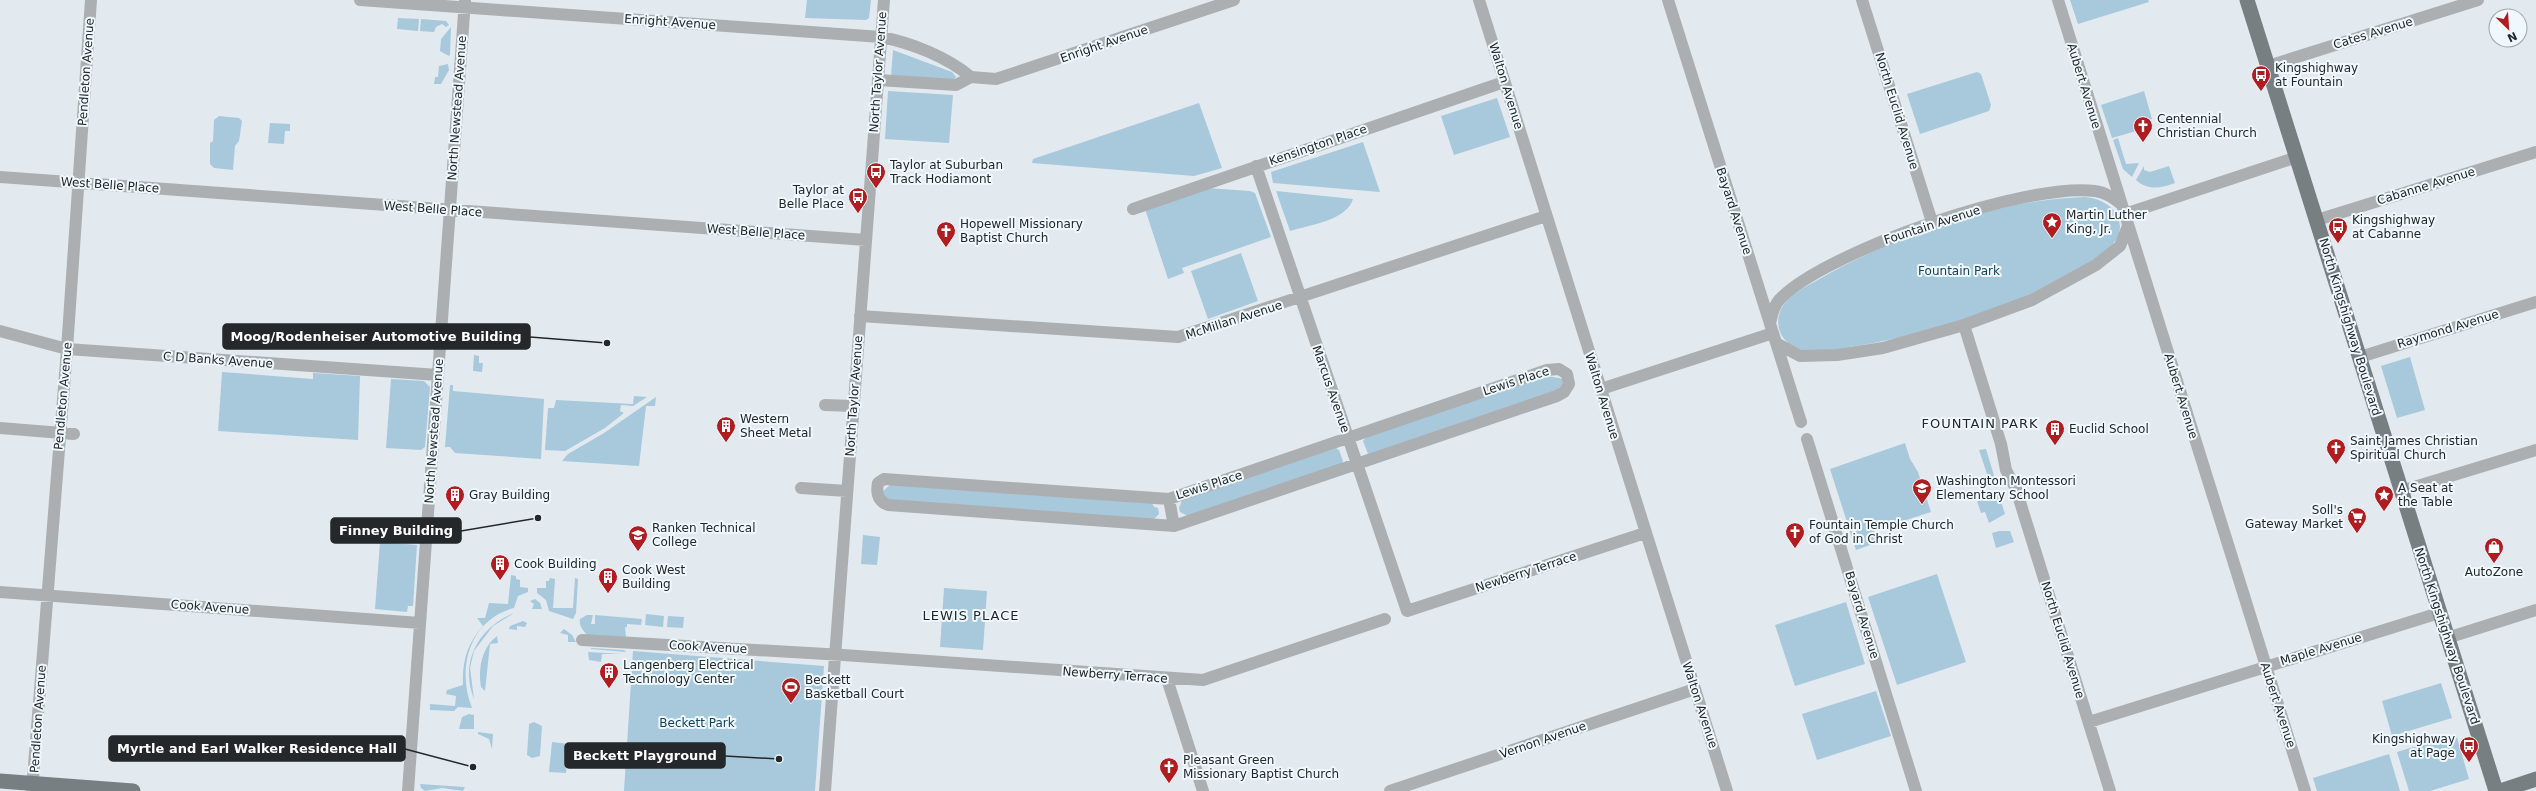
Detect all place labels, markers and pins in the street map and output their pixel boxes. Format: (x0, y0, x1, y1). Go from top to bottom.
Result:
place label: Kingshighway at Fountain (2275, 61, 2358, 89)
bus stop icon: Kingshighway at Fountain (2250, 64, 2272, 92)
place label: Centennial Christian Church (2157, 112, 2257, 140)
church icon: Centennial Christian Church (2132, 115, 2154, 143)
place label: Taylor at Suburban Track Hodiamont (889, 158, 1003, 186)
bus stop icon: Taylor at Suburban Track Hodiamont (865, 161, 887, 189)
place label: Taylor at Belle Place (779, 183, 844, 211)
bus stop icon: Taylor at Belle Place (847, 186, 869, 214)
place label: Martin Luther King, Jr. (2066, 208, 2147, 236)
place icon: Martin Luther King, Jr. (2041, 211, 2063, 239)
place label: Kingshighway at Cabanne (2352, 213, 2435, 241)
bus stop icon: Kingshighway at Cabanne (2327, 216, 2349, 244)
place label: Hopewell Missionary Baptist Church (960, 217, 1083, 245)
church icon: Hopewell Missionary Baptist Church (935, 220, 957, 248)
callout: Moog/Rodenheiser Automotive Building (223, 324, 530, 349)
place label: Western Sheet Metal (740, 412, 812, 440)
building icon: Western Sheet Metal (715, 415, 737, 443)
building icon: Euclid School (2044, 418, 2066, 446)
place label: Euclid School (2069, 422, 2149, 436)
place label: Saint James Christian Spiritual Church (2350, 434, 2478, 462)
church icon: Saint James Christian Spiritual Church (2325, 437, 2347, 465)
place label: Washington Montessori Elementary School (1936, 474, 2076, 502)
school or university icon: Washington Montessori Elementary School (1911, 477, 1933, 505)
place label: A Seat at the Table (2398, 481, 2453, 509)
building icon: Gray Building (444, 484, 466, 512)
place icon: A Seat at the Table (2373, 484, 2395, 512)
place label: Gray Building (469, 488, 550, 502)
place label: Soll's Gateway Market (2245, 503, 2343, 531)
supermarket icon: Soll's Gateway Market (2346, 506, 2368, 534)
callout: Finney Building (331, 518, 461, 543)
place label: Fountain Temple Church of God in Christ (1809, 518, 1954, 546)
place label: Ranken Technical College (652, 521, 755, 549)
church icon: Fountain Temple Church of God in Christ (1784, 521, 1806, 549)
school or university icon: Ranken Technical College (627, 524, 649, 552)
shop icon: AutoZone (2483, 536, 2505, 564)
building icon: Cook Building (489, 553, 511, 581)
place label: Cook Building (514, 557, 597, 571)
place label: Cook West Building (622, 563, 686, 591)
place label: AutoZone (2465, 565, 2523, 579)
building icon: Cook West Building (597, 566, 619, 594)
place label: Langenberg Electrical Technology Center (622, 658, 754, 686)
building icon: Langenberg Electrical Technology Center (598, 661, 620, 689)
place label: Beckett Basketball Court (805, 673, 904, 701)
sports icon: Beckett Basketball Court (780, 676, 802, 704)
place label: Kingshighway at Page (2372, 732, 2455, 760)
bus stop icon: Kingshighway at Page (2458, 735, 2480, 763)
callout: Myrtle and Earl Walker Residence Hall (109, 736, 405, 761)
callout: Beckett Playground (565, 743, 725, 768)
place label: Pleasant Green Missionary Baptist Church (1183, 753, 1339, 781)
church icon: Pleasant Green Missionary Baptist Church (1158, 756, 1180, 784)

